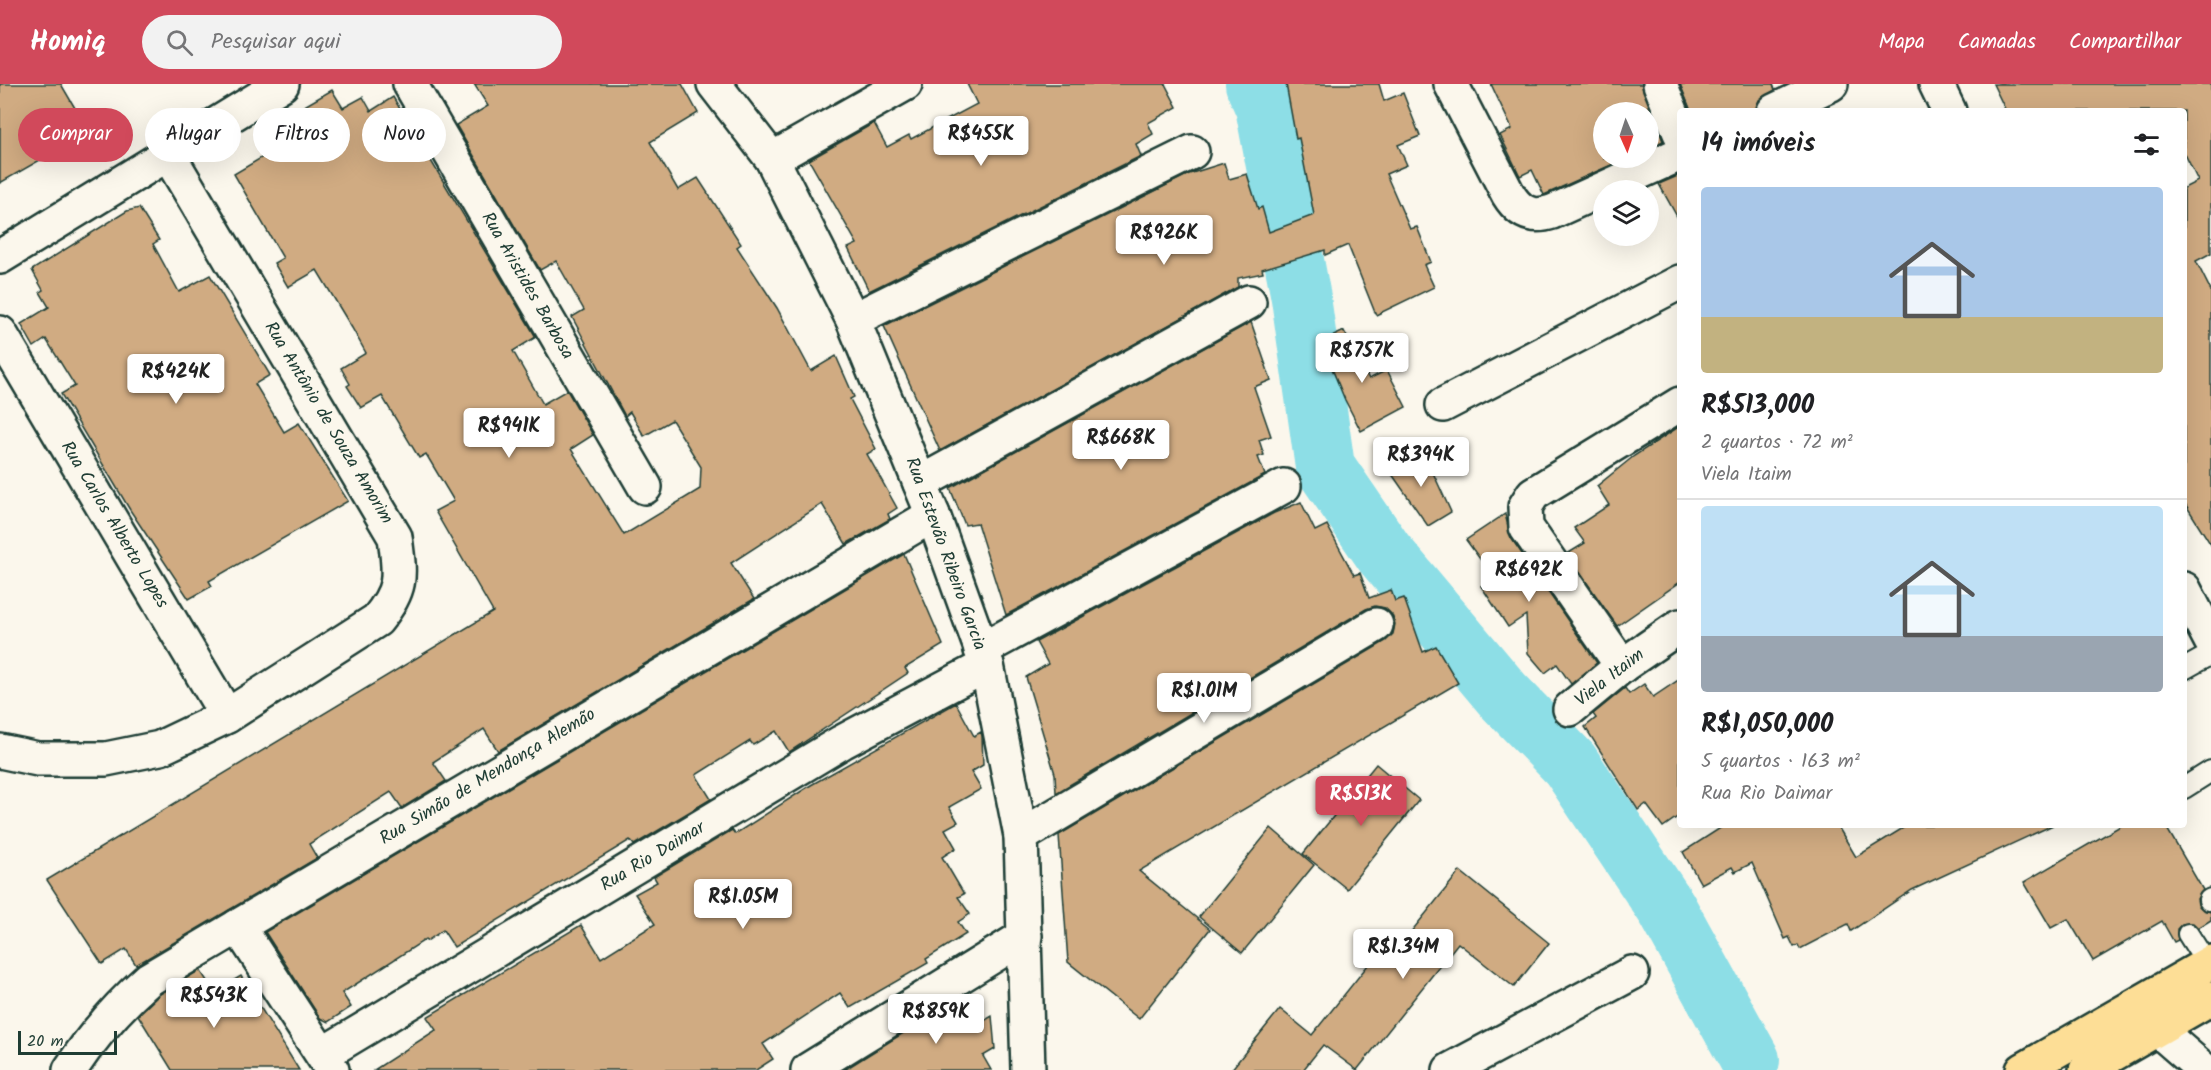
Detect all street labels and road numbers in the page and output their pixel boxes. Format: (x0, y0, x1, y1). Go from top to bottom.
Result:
street label: Rua Aristides Barbosa (473, 207, 581, 365)
street label: Rua Antônio de Souza Amorim (256, 316, 400, 530)
street label: Rua Carlos Alberto Lopes (52, 436, 176, 615)
street label: Rua Estevão Ribeiro Garcia (897, 453, 993, 655)
street label: Viela Itaim (1569, 641, 1651, 715)
street label: Rua Simão de Mendonça Alemão (374, 701, 602, 853)
street label: Rua Rio Daimar (595, 814, 712, 900)

